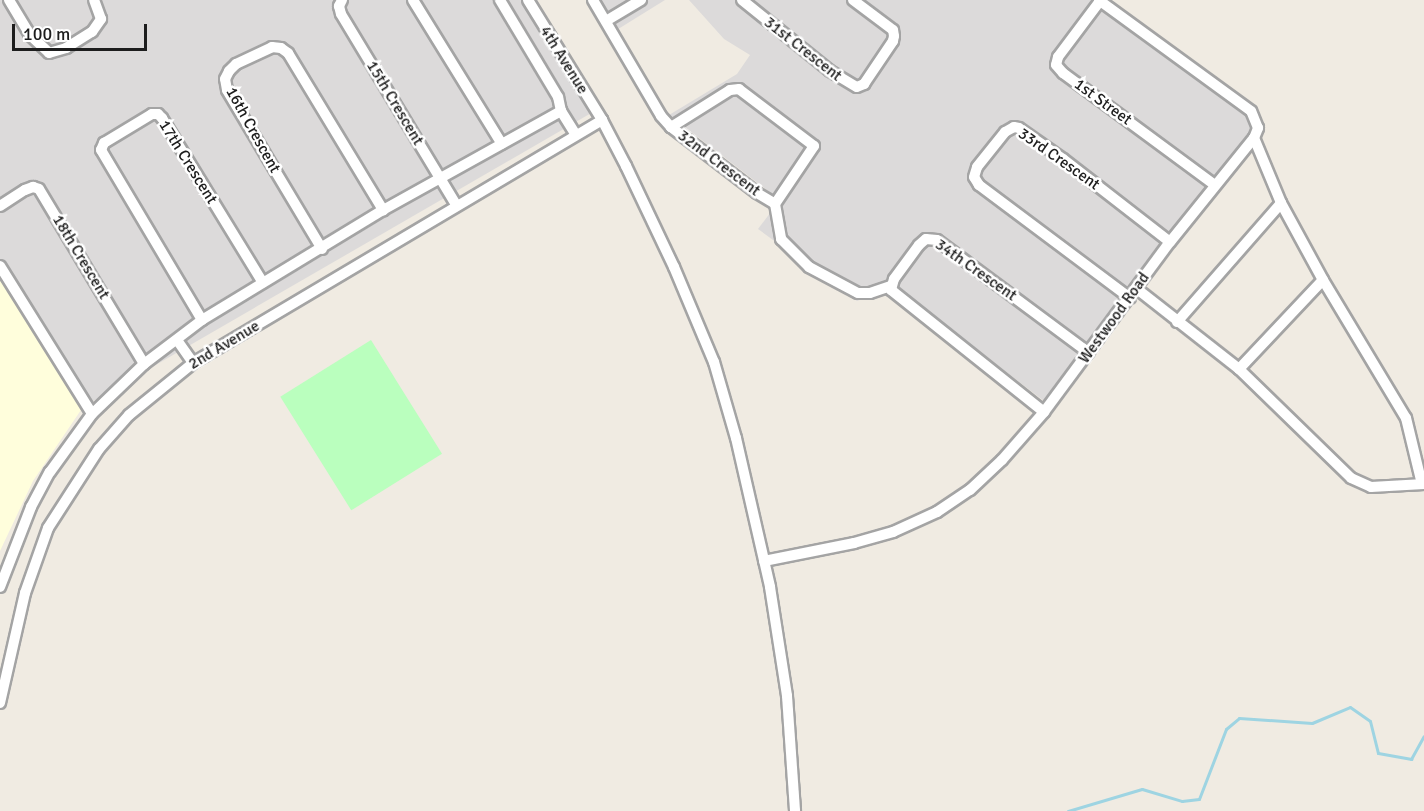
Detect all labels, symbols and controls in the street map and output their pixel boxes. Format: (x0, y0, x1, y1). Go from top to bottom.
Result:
scale bar (15, 12, 150, 50)
street label: 31st Crescent (760, 13, 846, 85)
street label: 4th Avenue (536, 22, 592, 98)
text: 100 m (23, 23, 70, 45)
street label: 15th Crescent (362, 57, 428, 149)
street label: 1st Street (1070, 75, 1136, 129)
street label: 16th Crescent (222, 84, 284, 176)
street label: 17th Crescent (155, 117, 221, 207)
street label: 33rd Crescent (1015, 124, 1103, 194)
street label: 32nd Crescent (674, 126, 764, 200)
street label: 18th Crescent (48, 211, 114, 303)
street label: 34th Crescent (932, 235, 1020, 305)
street label: Westwood Road (1075, 269, 1153, 367)
street label: 2nd Avenue (185, 316, 263, 374)

